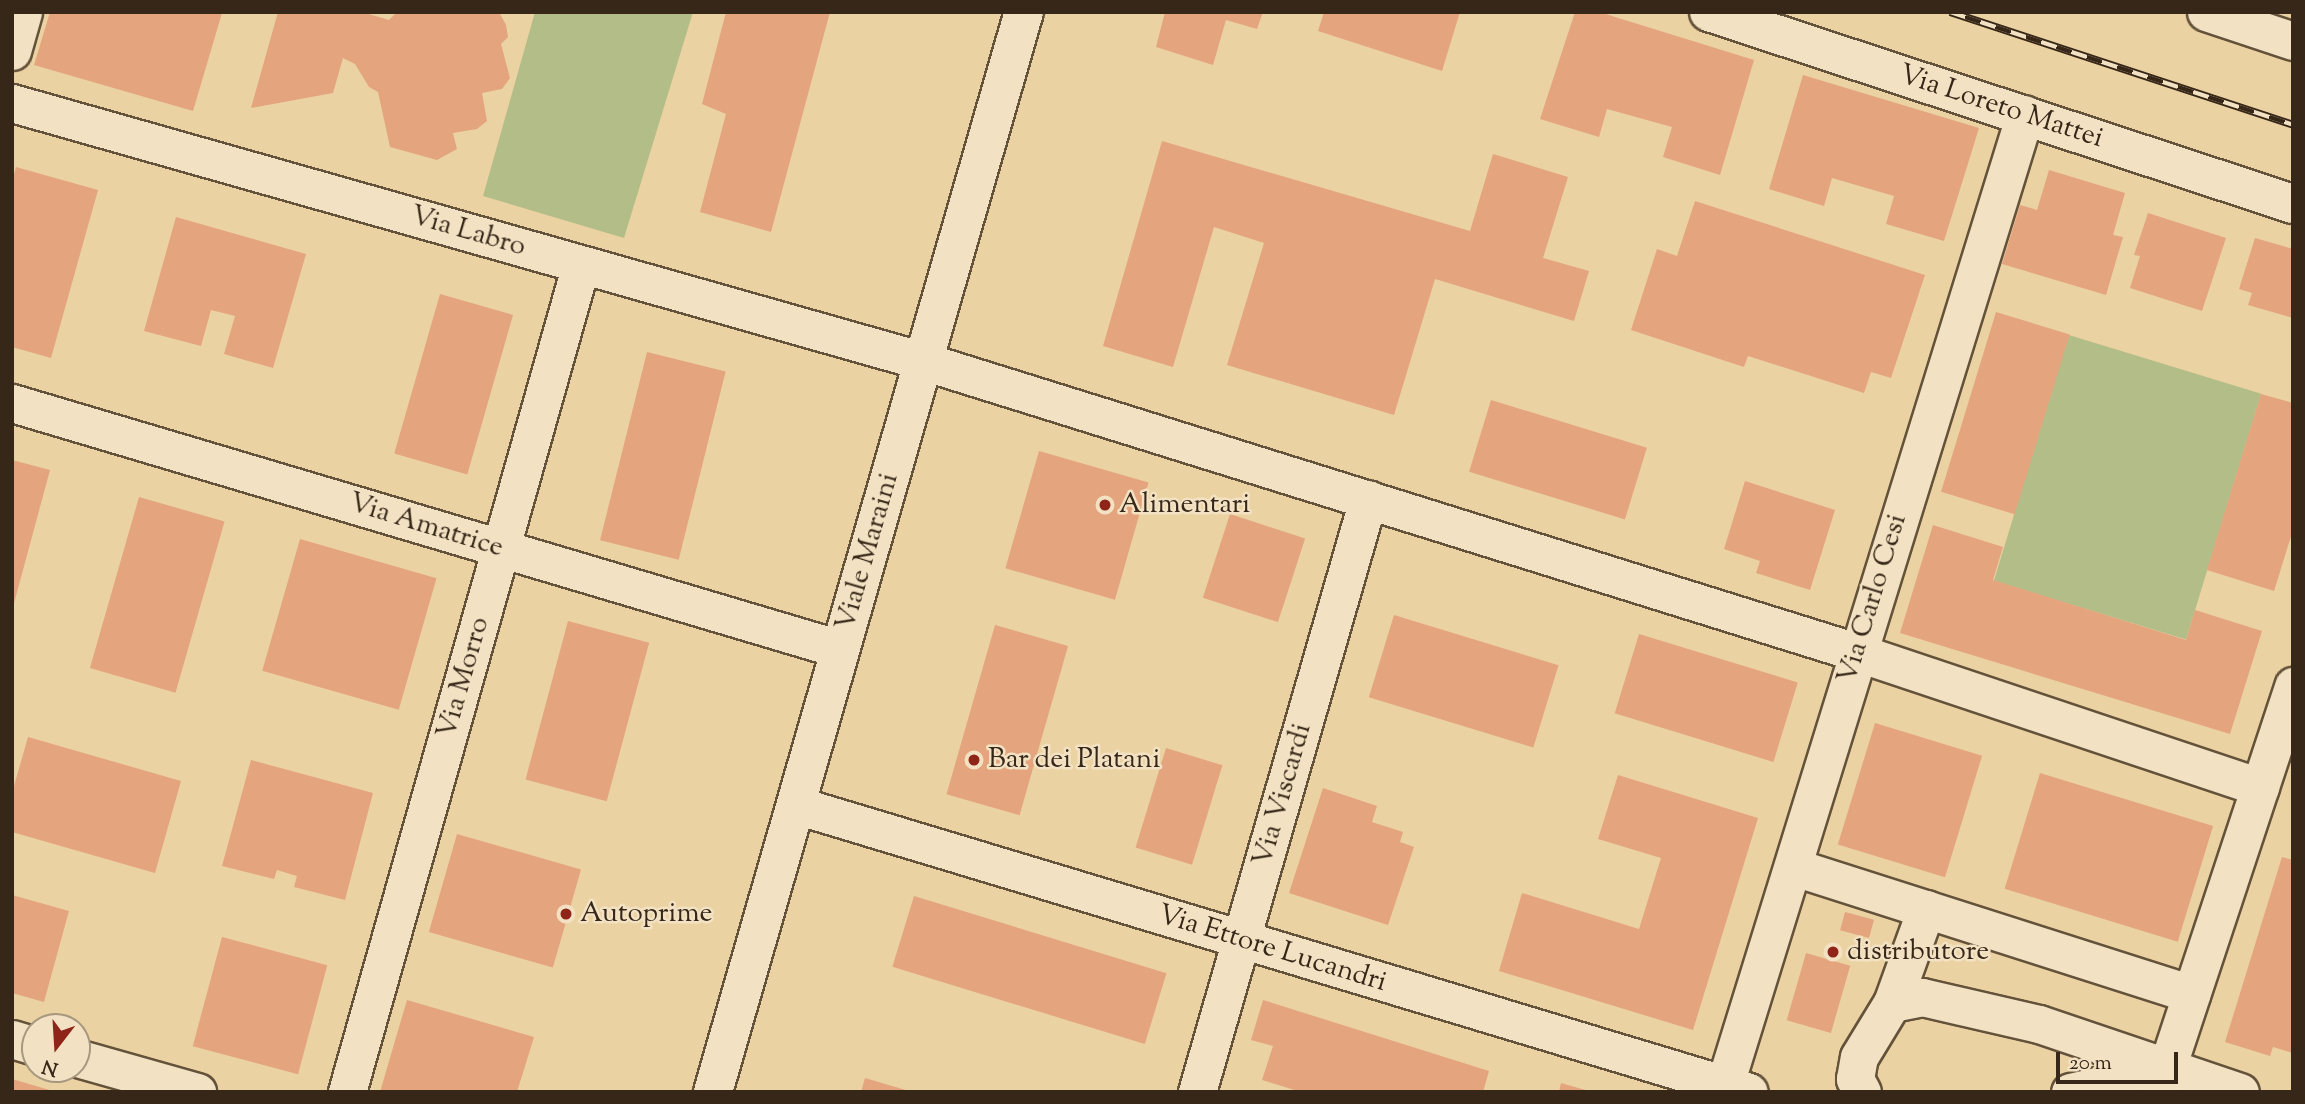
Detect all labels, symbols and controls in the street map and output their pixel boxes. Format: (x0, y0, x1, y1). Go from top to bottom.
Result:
street label: Via Loreto Mattei (1895, 58, 2107, 156)
street label: Via Labro (406, 200, 530, 264)
street label: Viale Maraini (829, 469, 907, 635)
street label: Via Amatrice (345, 487, 507, 565)
place label: Alimentari (1119, 488, 1250, 522)
marker: Alimentari (1097, 497, 1113, 513)
street label: Via Carlo Cesi (1831, 510, 1915, 688)
street label: Via Morro (431, 613, 497, 743)
street label: Via Viscardi (1247, 720, 1319, 870)
place label: Bar dei Platani (988, 743, 1160, 777)
marker: Bar dei Platani (966, 752, 982, 768)
place label: Autoprime (580, 897, 712, 931)
street label: Via Ettore Lucandri (1154, 898, 1390, 1000)
marker: Autoprime (558, 906, 574, 922)
place label: distributore (1847, 935, 1989, 969)
marker: distributore (1825, 944, 1841, 960)
north arrow (21, 1013, 91, 1083)
scale bar (2060, 1038, 2182, 1082)
text: 20 m (2069, 1049, 2112, 1079)
text: N (39, 1052, 62, 1082)

